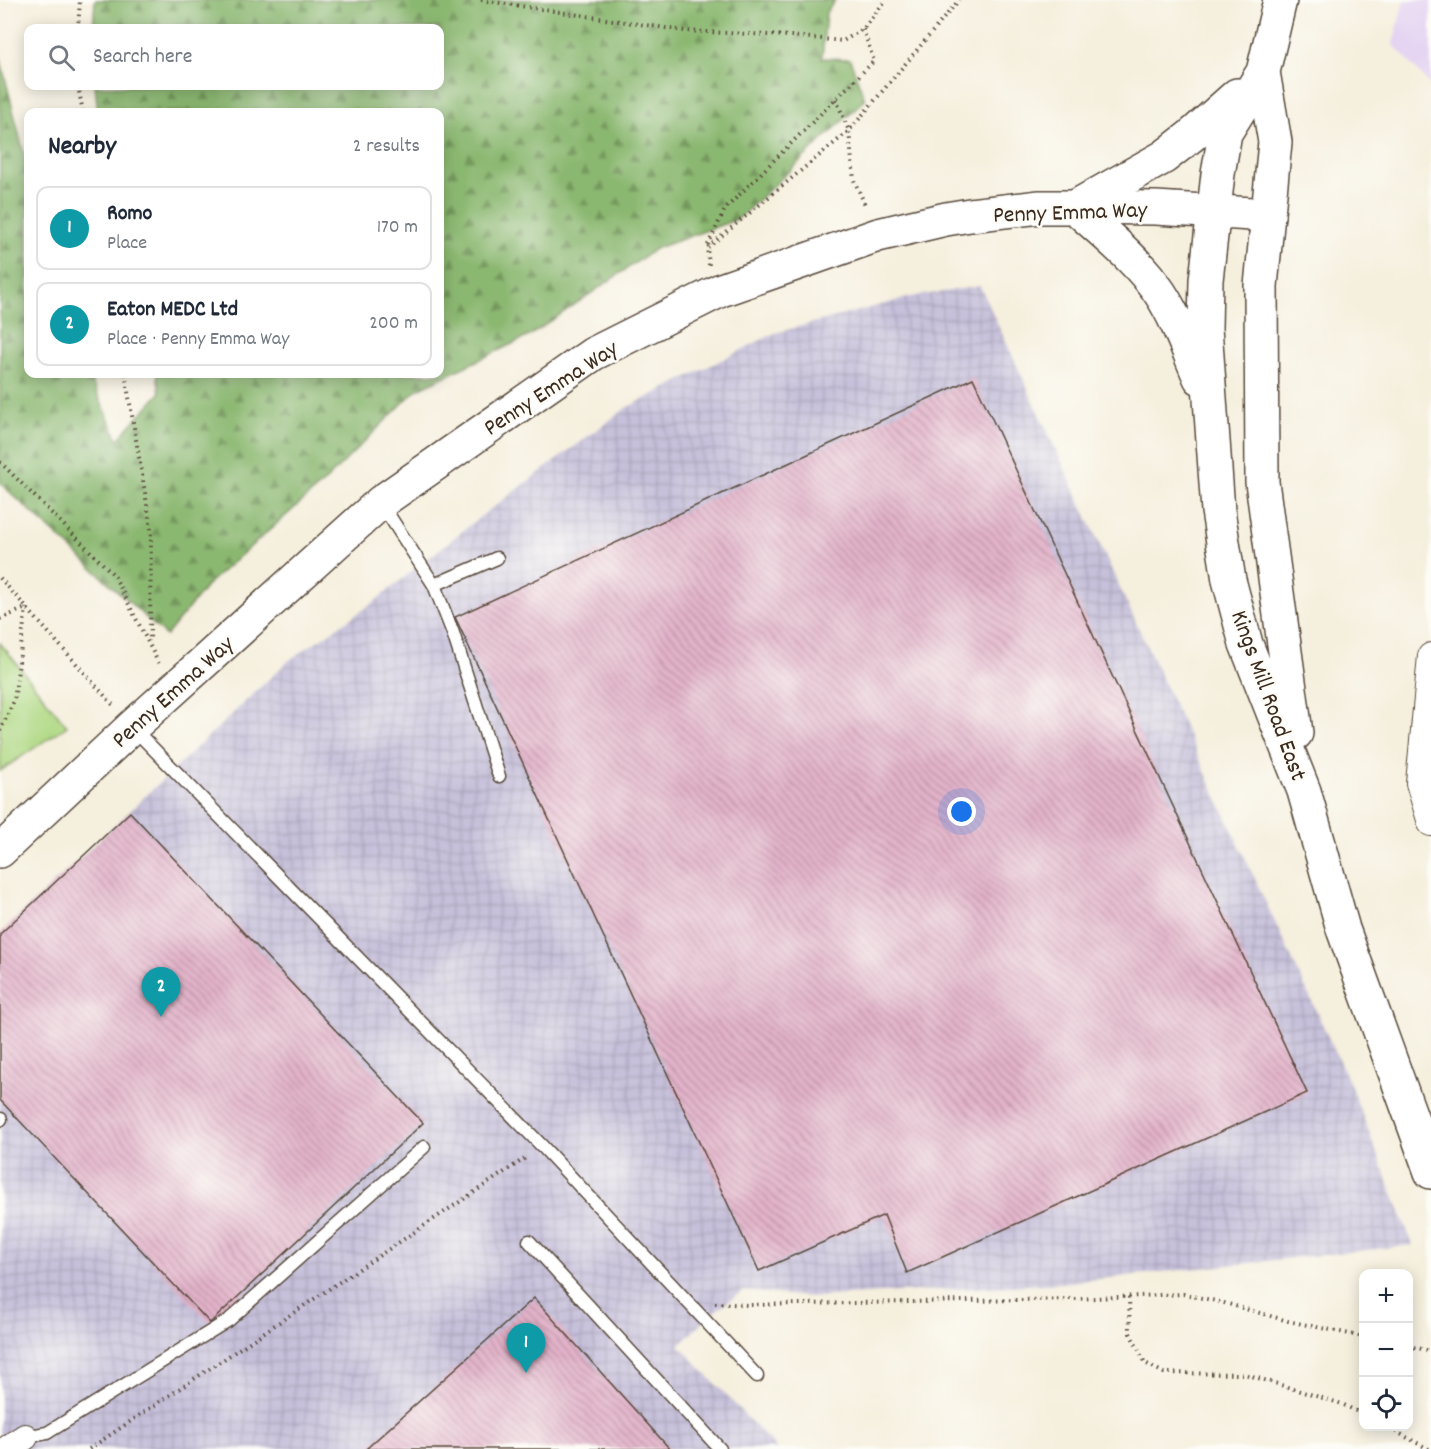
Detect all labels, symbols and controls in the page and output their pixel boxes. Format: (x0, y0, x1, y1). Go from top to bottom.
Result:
search box (24, 24, 444, 90)
icon: search (45, 41, 78, 74)
text: Search here (93, 42, 192, 73)
text: Nearby (48, 129, 116, 166)
text: 2 results (353, 133, 420, 161)
street label: Penny Emma Way (992, 194, 1149, 234)
text: Romo (107, 199, 152, 230)
text: 1 (67, 214, 72, 242)
text: 170 m (377, 214, 418, 242)
text: Place (107, 230, 147, 258)
text: Eaton MEDC Ltd (107, 295, 238, 326)
text: 2 (65, 310, 74, 338)
text: 200 m (369, 310, 418, 338)
text: Place · Penny Emma Way (107, 326, 289, 354)
street label: Penny Emma Way (478, 333, 627, 446)
street label: Kings Mill Road East (1221, 606, 1314, 786)
street label: Penny Emma Way (105, 628, 244, 757)
your location (947, 797, 976, 826)
pin: 2 (142, 968, 180, 1017)
map controls (1359, 1269, 1413, 1431)
button: + (1359, 1269, 1413, 1323)
button: − (1359, 1323, 1413, 1377)
pin: 1 (506, 1324, 546, 1373)
button: locate (1359, 1377, 1413, 1431)

